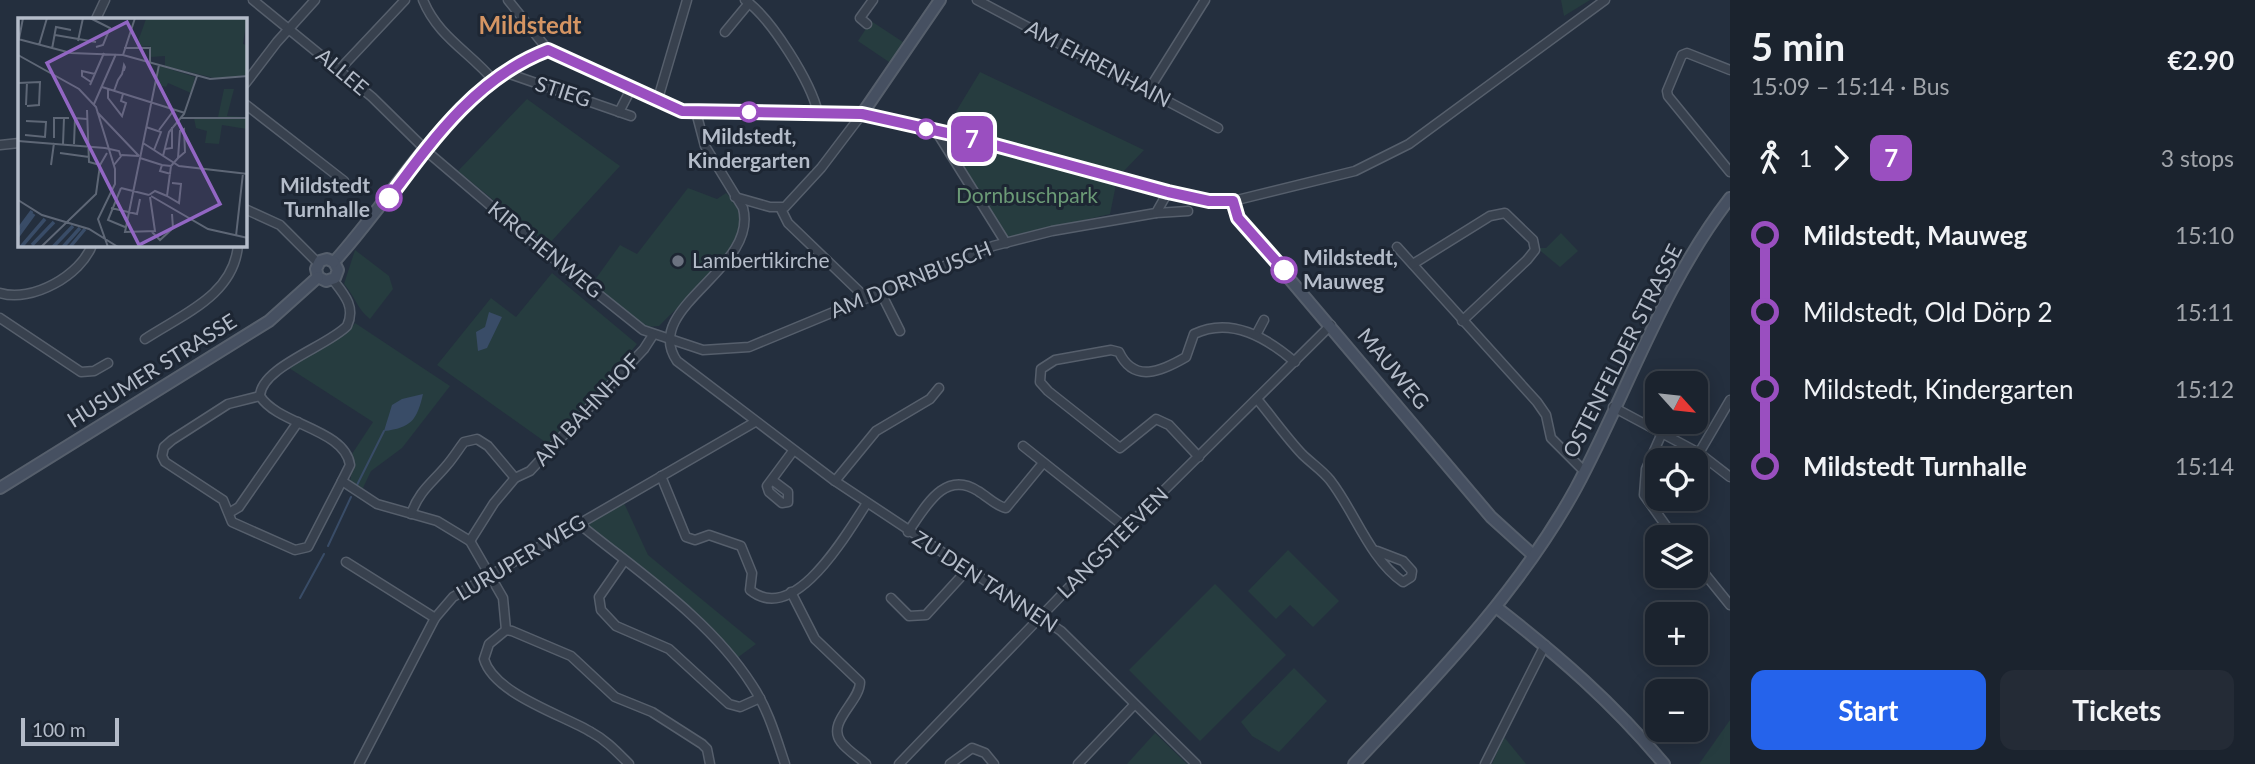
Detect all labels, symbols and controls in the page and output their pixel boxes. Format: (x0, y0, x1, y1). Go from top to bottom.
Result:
district label: Mildstedt (479, 10, 582, 39)
street label: AM EHRENHAIN (1022, 14, 1176, 111)
inset map (18, 18, 247, 247)
text: 5 min (1751, 23, 1845, 69)
street label: ALLEE (312, 42, 374, 100)
text: €2.90 (2168, 44, 2234, 76)
street label: STIEG (533, 70, 594, 111)
text: 15:09 – 15:14 · Bus (1751, 72, 1950, 100)
marker: Mildstedt, Kindergarten (739, 102, 759, 122)
line badge: 7 (949, 116, 995, 162)
unlabelled marker (916, 119, 936, 139)
place label: Mildstedt, Kindergarten (688, 123, 810, 172)
text: 7 (965, 124, 979, 153)
icon: walk (1751, 139, 1789, 177)
icon: forward (1822, 139, 1860, 177)
text: 7 (1884, 143, 1898, 172)
text: 1 (1799, 144, 1812, 172)
text: 3 stops (2161, 144, 2234, 172)
place label: Mildstedt Turnhalle (280, 172, 370, 221)
park label: Dornbuschpark (956, 182, 1098, 207)
marker: Mildstedt Turnhalle (376, 185, 402, 211)
street label: KIRCHENWEG (484, 195, 608, 303)
text: Mildstedt, Mauweg (1803, 219, 2027, 251)
text: 15:10 (2175, 221, 2234, 249)
street label: AM DORNBUSCH (826, 235, 995, 322)
street label: OSTENFELDER STRASSE (1557, 239, 1686, 461)
place label: Mildstedt, Mauweg (1303, 244, 1398, 293)
place label: Lambertikirche (692, 247, 830, 272)
marker: Lambertikirche (670, 253, 686, 269)
marker: Mildstedt, Mauweg (1271, 257, 1297, 283)
text: Mildstedt, Old Dörp 2 (1803, 296, 2053, 328)
text: 15:11 (2175, 298, 2234, 326)
street label: HUSUMER STRASSE (62, 308, 240, 432)
street label: MAUWEG (1353, 323, 1435, 413)
street label: AM BAHNHOF (528, 348, 644, 470)
north arrow (1645, 371, 1708, 434)
map controls (1645, 371, 1708, 742)
text: Mildstedt, Kindergarten (1803, 373, 2073, 405)
text: 15:12 (2175, 375, 2234, 403)
button: locate (1645, 448, 1708, 511)
text: Mildstedt Turnhalle (1803, 450, 2027, 482)
text: 15:14 (2175, 452, 2234, 480)
street label: LANGSTEEVEN (1051, 481, 1173, 603)
street label: LURUPER WEG (451, 508, 589, 605)
street label: ZU DEN TANNEN (909, 525, 1063, 637)
button: layers (1645, 525, 1708, 588)
button: + (1645, 602, 1708, 665)
button: Start (1751, 670, 1986, 750)
button: Tickets (2000, 670, 2234, 750)
button: − (1645, 679, 1708, 742)
scale bar (21, 715, 119, 747)
text: 100 m (32, 718, 86, 741)

